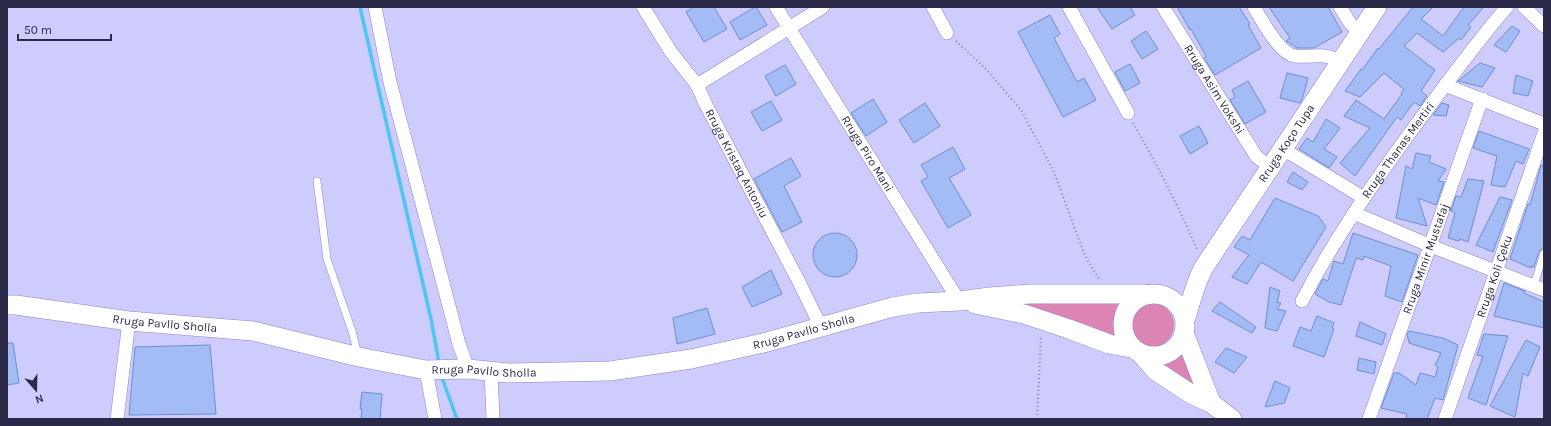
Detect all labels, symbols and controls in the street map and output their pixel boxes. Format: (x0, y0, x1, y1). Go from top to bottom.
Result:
scale bar (18, 16, 111, 42)
text: 50 m (24, 23, 52, 37)
street label: Rruga Asim Vokshi (1181, 42, 1248, 137)
street label: Rruga Thanas Mertiri (1359, 99, 1437, 201)
street label: Rruga Koço Tupa (1255, 102, 1317, 185)
street label: Rruga Kristaq Antoniu (702, 107, 771, 220)
street label: Rruga Piro Mani (839, 113, 896, 194)
street label: Rruga Minir Mustafaj (1400, 201, 1452, 316)
street label: Rruga Koli Çeku (1474, 233, 1515, 319)
street label: Rruga Pavllo Sholla (751, 311, 856, 352)
street label: Rruga Pavllo Sholla (111, 312, 218, 335)
street label: Rruga Pavllo Sholla (431, 362, 537, 380)
north arrow (16, 370, 56, 410)
text: N (33, 391, 45, 406)

